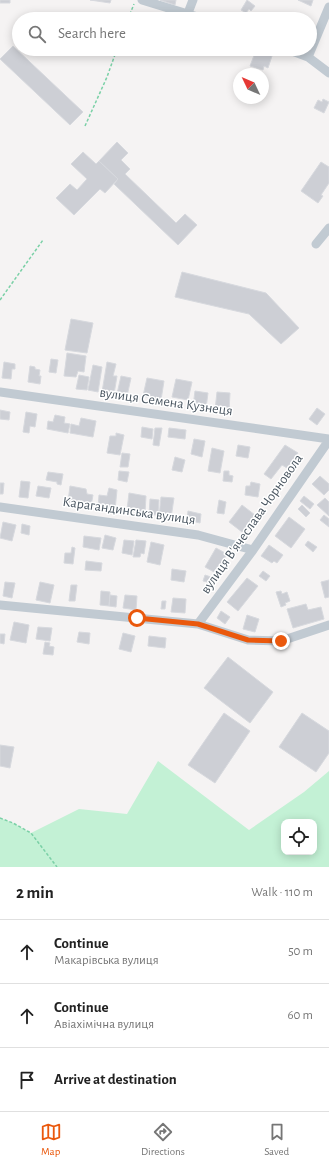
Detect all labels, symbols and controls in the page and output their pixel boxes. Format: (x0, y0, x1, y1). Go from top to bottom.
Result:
search box (12, 12, 317, 56)
icon: search (26, 23, 48, 45)
text: Search here (58, 26, 126, 41)
north arrow (233, 68, 269, 104)
street label: вулиця Семена Кузнеця (98, 386, 234, 418)
street label: вулиця В'ячеслава Чорновола (198, 451, 306, 596)
street label: Карагандинська вулиця (62, 495, 196, 527)
route start (128, 609, 146, 627)
route end (272, 632, 290, 650)
map controls (281, 819, 317, 855)
button: locate (281, 819, 317, 855)
text: 2 min (16, 884, 54, 901)
text: Walk · 110 m (251, 886, 313, 899)
text: Continue (54, 936, 109, 951)
icon: ahead (16, 941, 38, 963)
text: 50 m (288, 945, 313, 958)
text: Макарівська вулиця (54, 954, 159, 967)
text: Continue (54, 1000, 109, 1015)
icon: ahead (16, 1005, 38, 1027)
text: 60 m (287, 1009, 313, 1022)
text: Авіахімічна вулиця (54, 1018, 154, 1031)
icon: arrive (16, 1069, 38, 1091)
text: Arrive at destination (54, 1072, 177, 1087)
tab: Map (40, 1121, 62, 1158)
tab: Directions (141, 1121, 185, 1158)
tab: Saved (264, 1121, 289, 1158)

